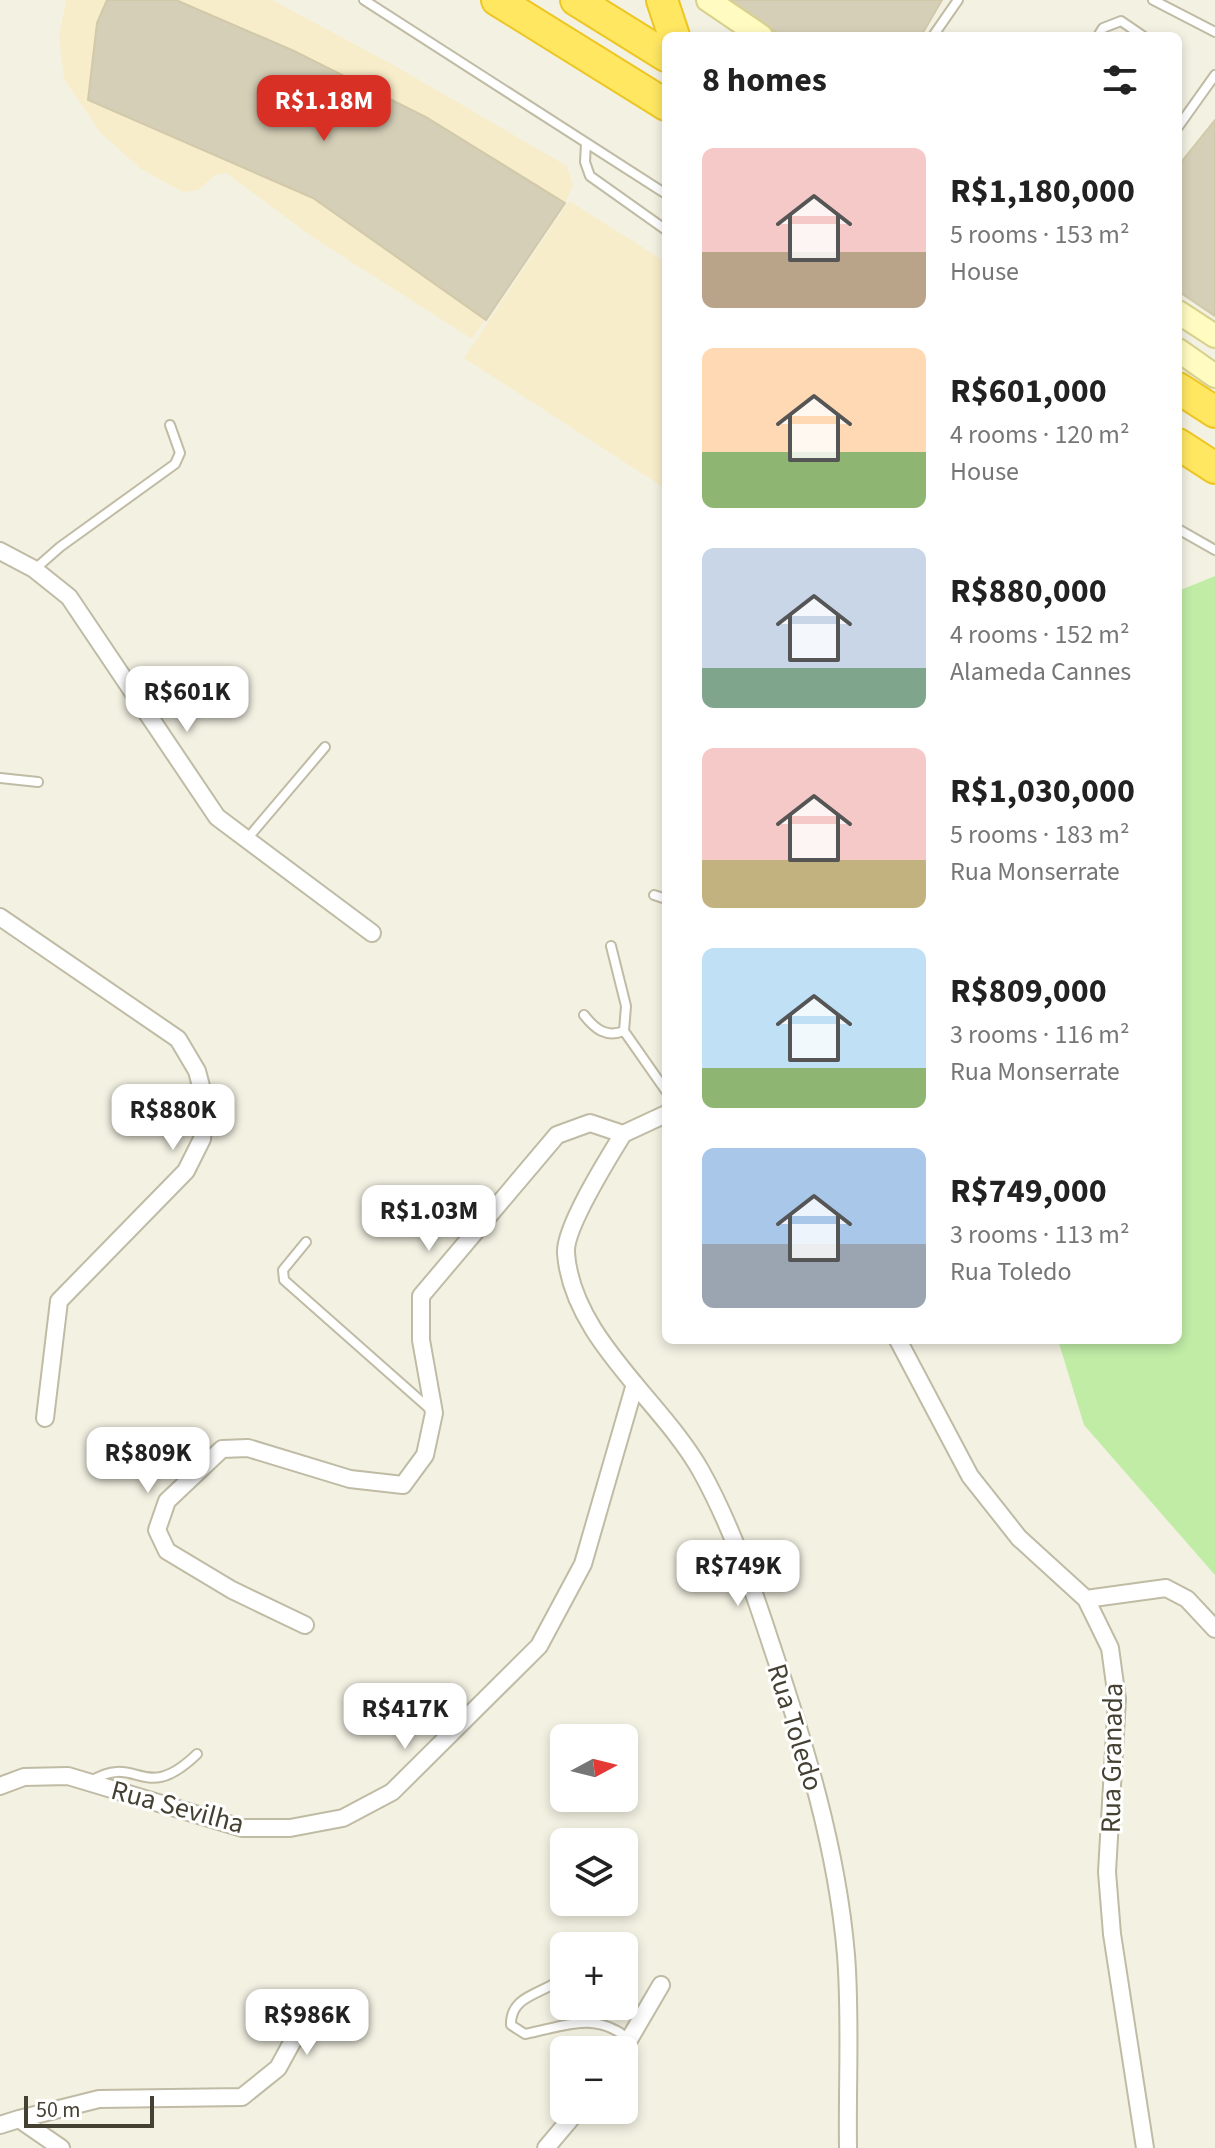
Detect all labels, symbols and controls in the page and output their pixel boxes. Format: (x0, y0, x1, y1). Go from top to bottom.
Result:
text: 8 homes (702, 56, 827, 105)
icon: filters (1098, 58, 1142, 102)
pin: R$1.18M (250, 75, 398, 143)
text: R$1.18M (275, 82, 373, 119)
text: R$1,180,000 (950, 167, 1135, 216)
icon: home (766, 180, 862, 276)
text: 5 rooms · 153 m² (950, 216, 1129, 253)
text: House (950, 253, 1019, 290)
text: R$601,000 (950, 367, 1107, 416)
icon: home (766, 380, 862, 476)
text: 4 rooms · 120 m² (950, 416, 1129, 453)
text: House (950, 453, 1019, 490)
text: R$880,000 (950, 567, 1107, 616)
icon: home (766, 580, 862, 676)
text: 4 rooms · 152 m² (950, 616, 1129, 653)
text: Alameda Cannes (950, 653, 1131, 690)
pin: R$601K (122, 666, 252, 734)
text: R$601K (144, 673, 230, 710)
text: R$1,030,000 (950, 767, 1135, 816)
icon: home (766, 780, 862, 876)
text: 5 rooms · 183 m² (950, 816, 1129, 853)
text: Rua Monserrate (950, 853, 1120, 890)
text: R$809,000 (950, 967, 1107, 1016)
icon: home (766, 980, 862, 1076)
text: 3 rooms · 116 m² (950, 1016, 1129, 1053)
text: Rua Monserrate (950, 1053, 1120, 1090)
pin: R$880K (108, 1084, 238, 1152)
text: R$880K (130, 1091, 216, 1128)
text: R$749,000 (950, 1167, 1107, 1216)
icon: home (766, 1180, 862, 1276)
pin: R$1.03M (355, 1185, 503, 1253)
text: R$1.03M (380, 1192, 478, 1229)
text: 3 rooms · 113 m² (950, 1216, 1129, 1253)
text: Rua Toledo (950, 1253, 1072, 1290)
pin: R$809K (83, 1427, 213, 1495)
text: R$809K (105, 1434, 191, 1471)
pin: R$749K (673, 1540, 803, 1608)
text: R$749K (695, 1547, 781, 1584)
street label: Rua Toledo (757, 1659, 833, 1796)
street label: Rua Granada (1091, 1682, 1133, 1834)
pin: R$417K (340, 1683, 470, 1751)
text: R$417K (362, 1690, 448, 1727)
north arrow (550, 1724, 638, 1812)
map controls (550, 1724, 638, 2124)
street label: Rua Sevilha (107, 1770, 249, 1844)
button: layers (550, 1828, 638, 1916)
button: + (550, 1932, 638, 2020)
pin: R$986K (242, 1989, 372, 2057)
text: R$986K (264, 1996, 350, 2033)
button: − (550, 2036, 638, 2124)
scale bar (24, 2092, 154, 2128)
text: 50 m (36, 2094, 81, 2126)

